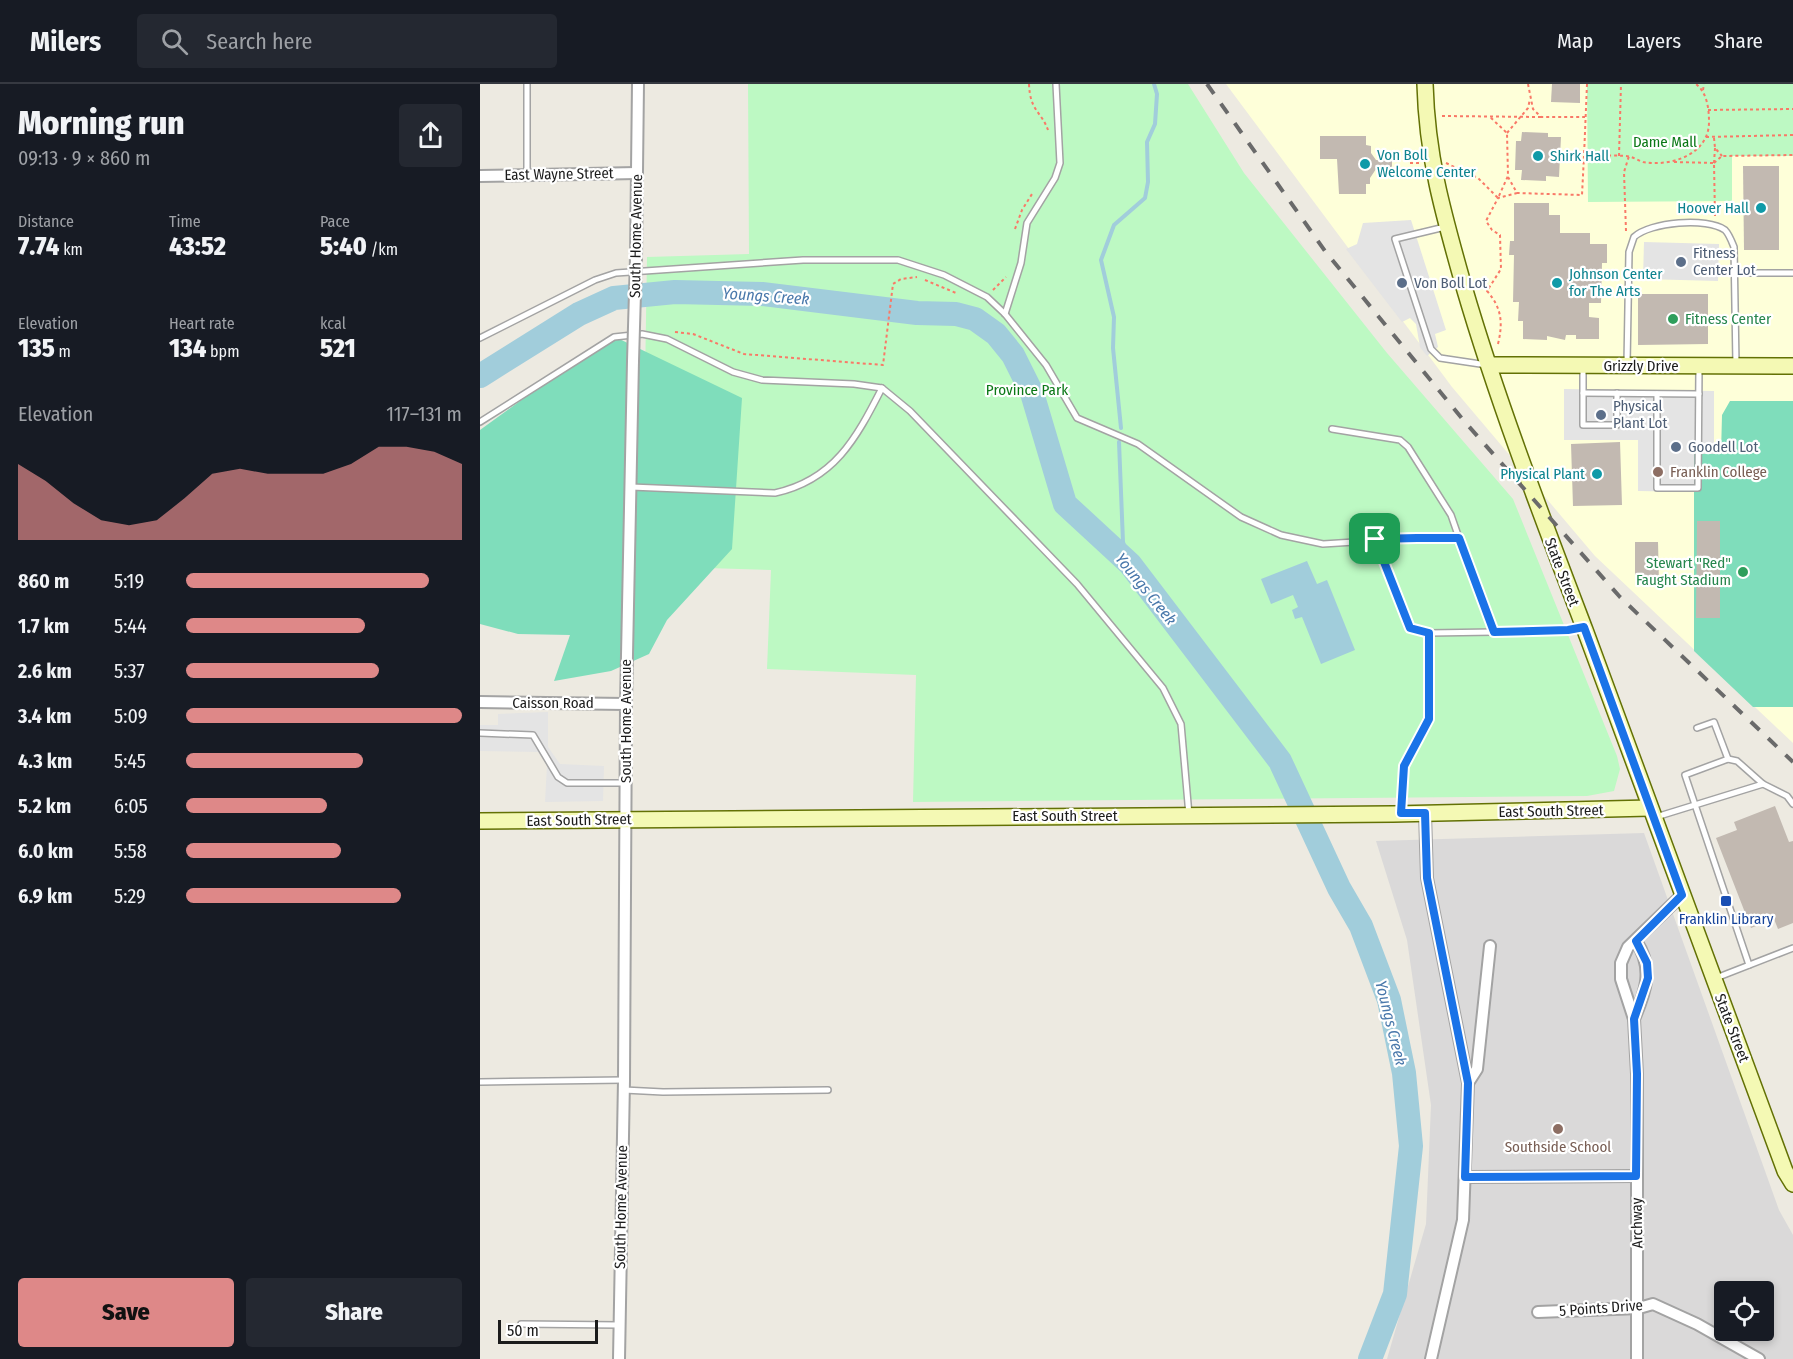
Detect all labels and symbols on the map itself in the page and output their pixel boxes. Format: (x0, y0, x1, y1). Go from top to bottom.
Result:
park label: Dame Mall (1633, 133, 1697, 151)
place label: Von Boll Welcome Center (1377, 146, 1477, 181)
place label: Shirk Hall (1550, 147, 1609, 165)
marker: Shirk Hall (1531, 149, 1545, 163)
marker: Von Boll Welcome Center (1358, 157, 1372, 171)
street label: East Wayne Street (504, 164, 614, 184)
street label: South Home Avenue (626, 174, 646, 298)
place label: Hoover Hall (1677, 199, 1749, 217)
marker: Hoover Hall (1754, 201, 1768, 215)
place label: Fitness Center Lot (1693, 244, 1756, 279)
marker: Fitness Center Lot (1674, 255, 1688, 269)
place label: Johnson Center for The Arts (1569, 265, 1663, 300)
place label: Von Boll Lot (1414, 274, 1487, 292)
marker: Von Boll Lot (1395, 276, 1409, 290)
marker: Johnson Center for The Arts (1550, 276, 1564, 290)
water label: Youngs Creek (722, 283, 810, 309)
place label: Fitness Center (1685, 310, 1772, 328)
marker: Fitness Center (1666, 312, 1680, 326)
street label: Grizzly Drive (1603, 357, 1679, 375)
park label: Province Park (986, 381, 1068, 399)
place label: Physical Plant Lot (1613, 397, 1667, 432)
marker: Physical Plant Lot (1594, 408, 1608, 422)
place label: Goodell Lot (1688, 438, 1758, 456)
marker: Goodell Lot (1669, 440, 1683, 454)
place label: Franklin College (1670, 463, 1767, 481)
place label: Physical Plant (1500, 465, 1585, 483)
marker: Franklin College (1651, 465, 1665, 479)
marker: Physical Plant (1590, 467, 1604, 481)
pin (1349, 513, 1400, 564)
street label: State Street (1541, 535, 1583, 609)
water label: Youngs Creek (1111, 549, 1181, 629)
place label: Stewart "Red" Faught Stadium (1636, 554, 1731, 589)
marker: Stewart "Red" Faught Stadium (1736, 565, 1750, 579)
street label: South Home Avenue (617, 659, 635, 783)
street label: Caisson Road (512, 694, 594, 712)
street label: East South Street (1498, 801, 1604, 821)
street label: East South Street (1012, 807, 1118, 825)
street label: East South Street (526, 810, 632, 830)
marker: Franklin Library (1719, 894, 1733, 908)
place label: Franklin Library (1679, 910, 1774, 928)
water label: Youngs Creek (1371, 979, 1411, 1067)
street label: State Street (1711, 991, 1753, 1065)
marker: Southside School (1551, 1122, 1565, 1136)
place label: Southside School (1505, 1138, 1611, 1156)
street label: South Home Avenue (611, 1145, 631, 1269)
street label: Archway (1628, 1197, 1646, 1248)
street label: 5 Points Drive (1558, 1296, 1644, 1320)
scale bar (498, 1317, 598, 1344)

